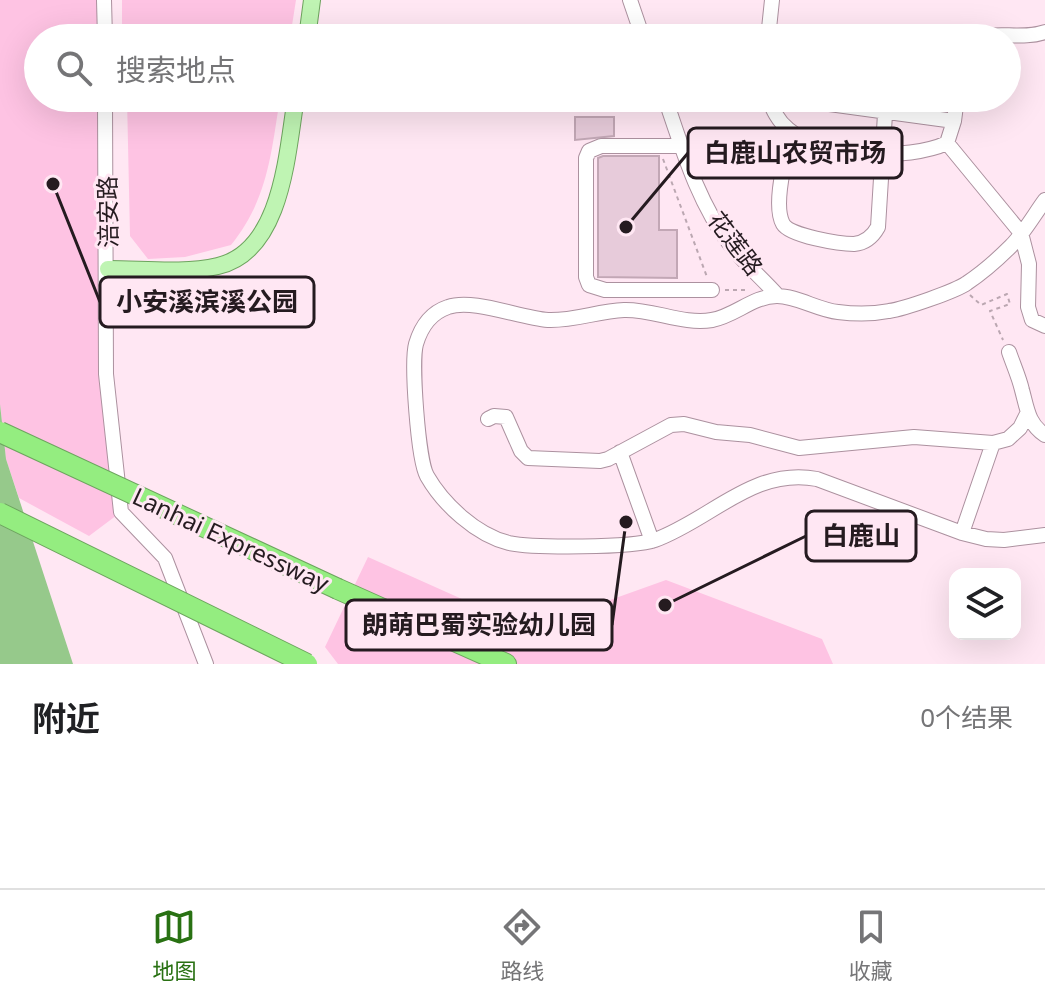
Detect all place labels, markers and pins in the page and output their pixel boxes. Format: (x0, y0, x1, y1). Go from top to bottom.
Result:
callout: 白鹿山农贸市场 (688, 128, 902, 178)
callout: 小安溪滨溪公园 (100, 277, 314, 327)
callout: 白鹿山 (806, 511, 916, 561)
callout: 朗萌巴蜀实验幼儿园 (346, 600, 612, 650)

